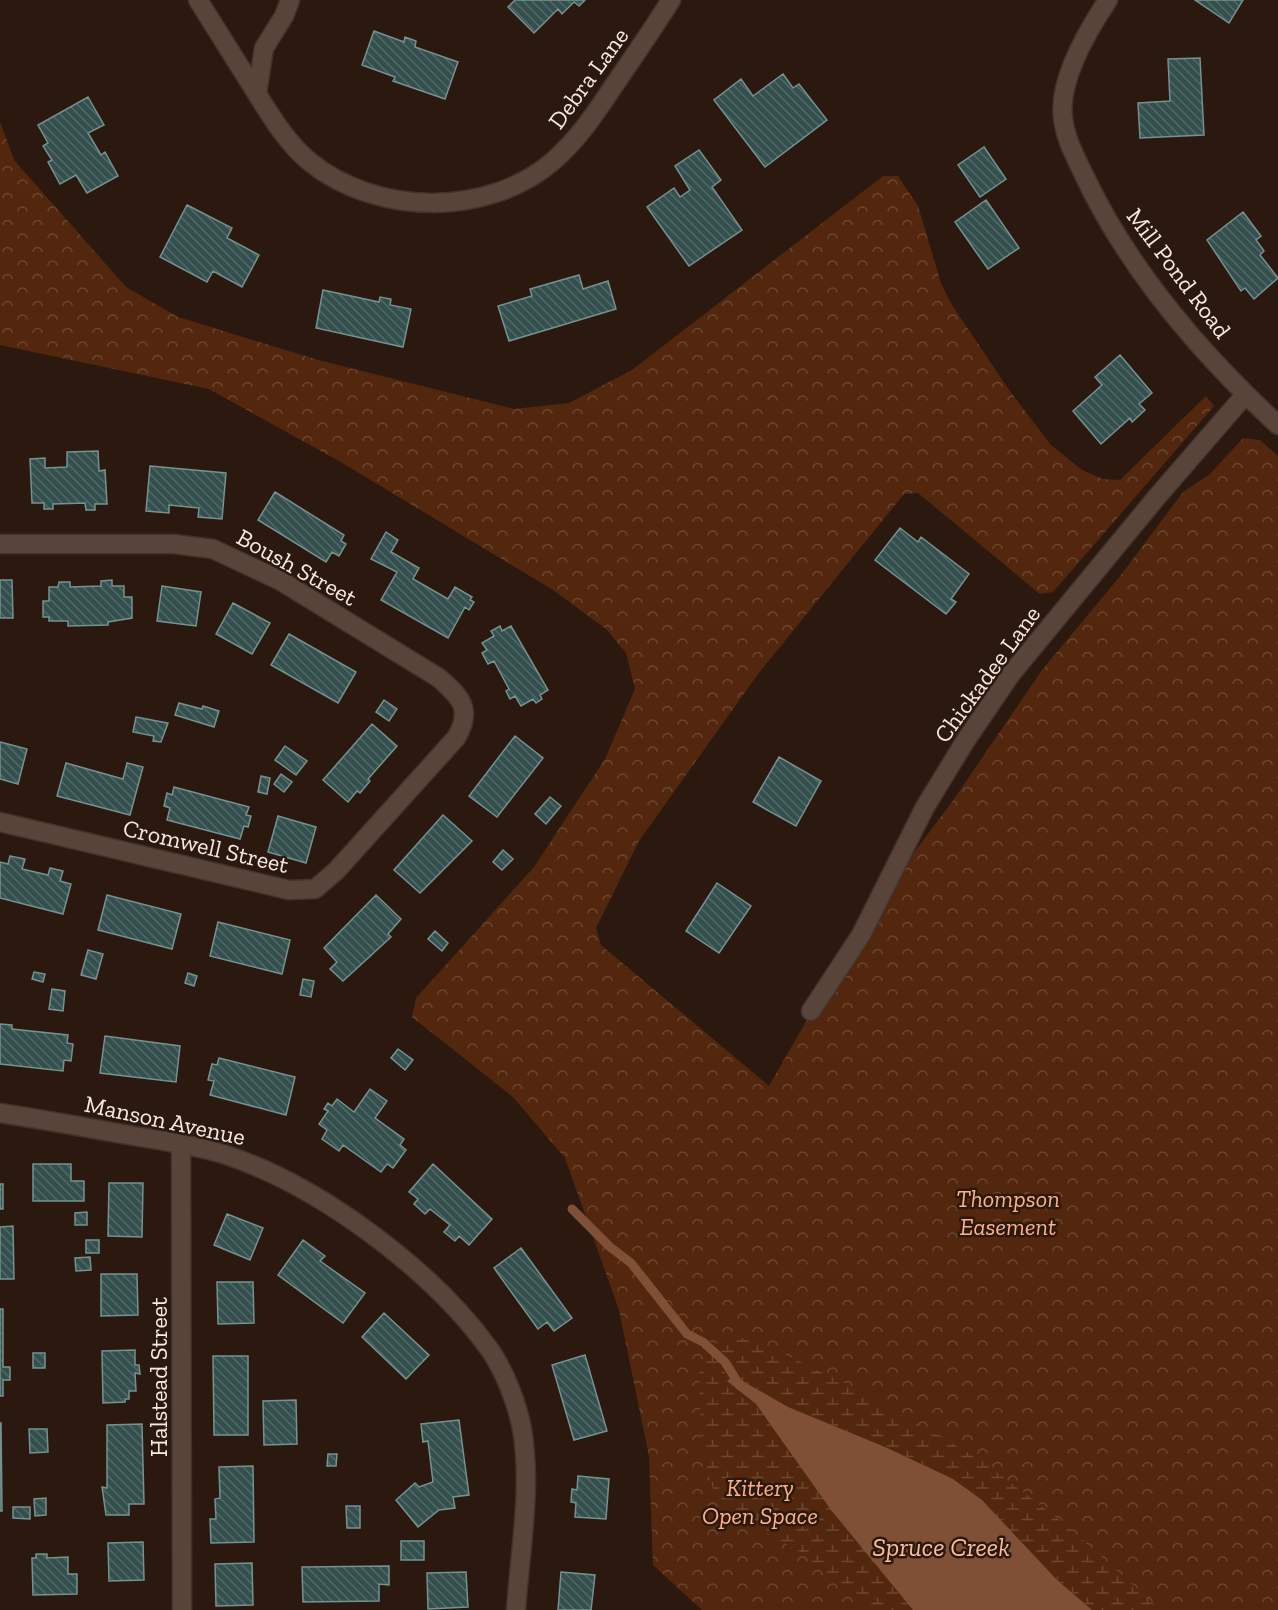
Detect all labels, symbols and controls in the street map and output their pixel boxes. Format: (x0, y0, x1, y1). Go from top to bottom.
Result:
street label: Debra Lane (542, 22, 634, 134)
street label: Mill Pond Road (1121, 202, 1237, 344)
street label: Boush Street (232, 522, 362, 612)
street label: Chickadee Lane (928, 600, 1046, 748)
street label: Cromwell Street (120, 813, 292, 879)
street label: Manson Avenue (82, 1089, 248, 1151)
park label: Thompson Easement (956, 1184, 1060, 1241)
street label: Halstead Street (144, 1297, 173, 1457)
park label: Kittery Open Space (702, 1473, 818, 1530)
water label: Spruce Creek (872, 1531, 1010, 1563)

